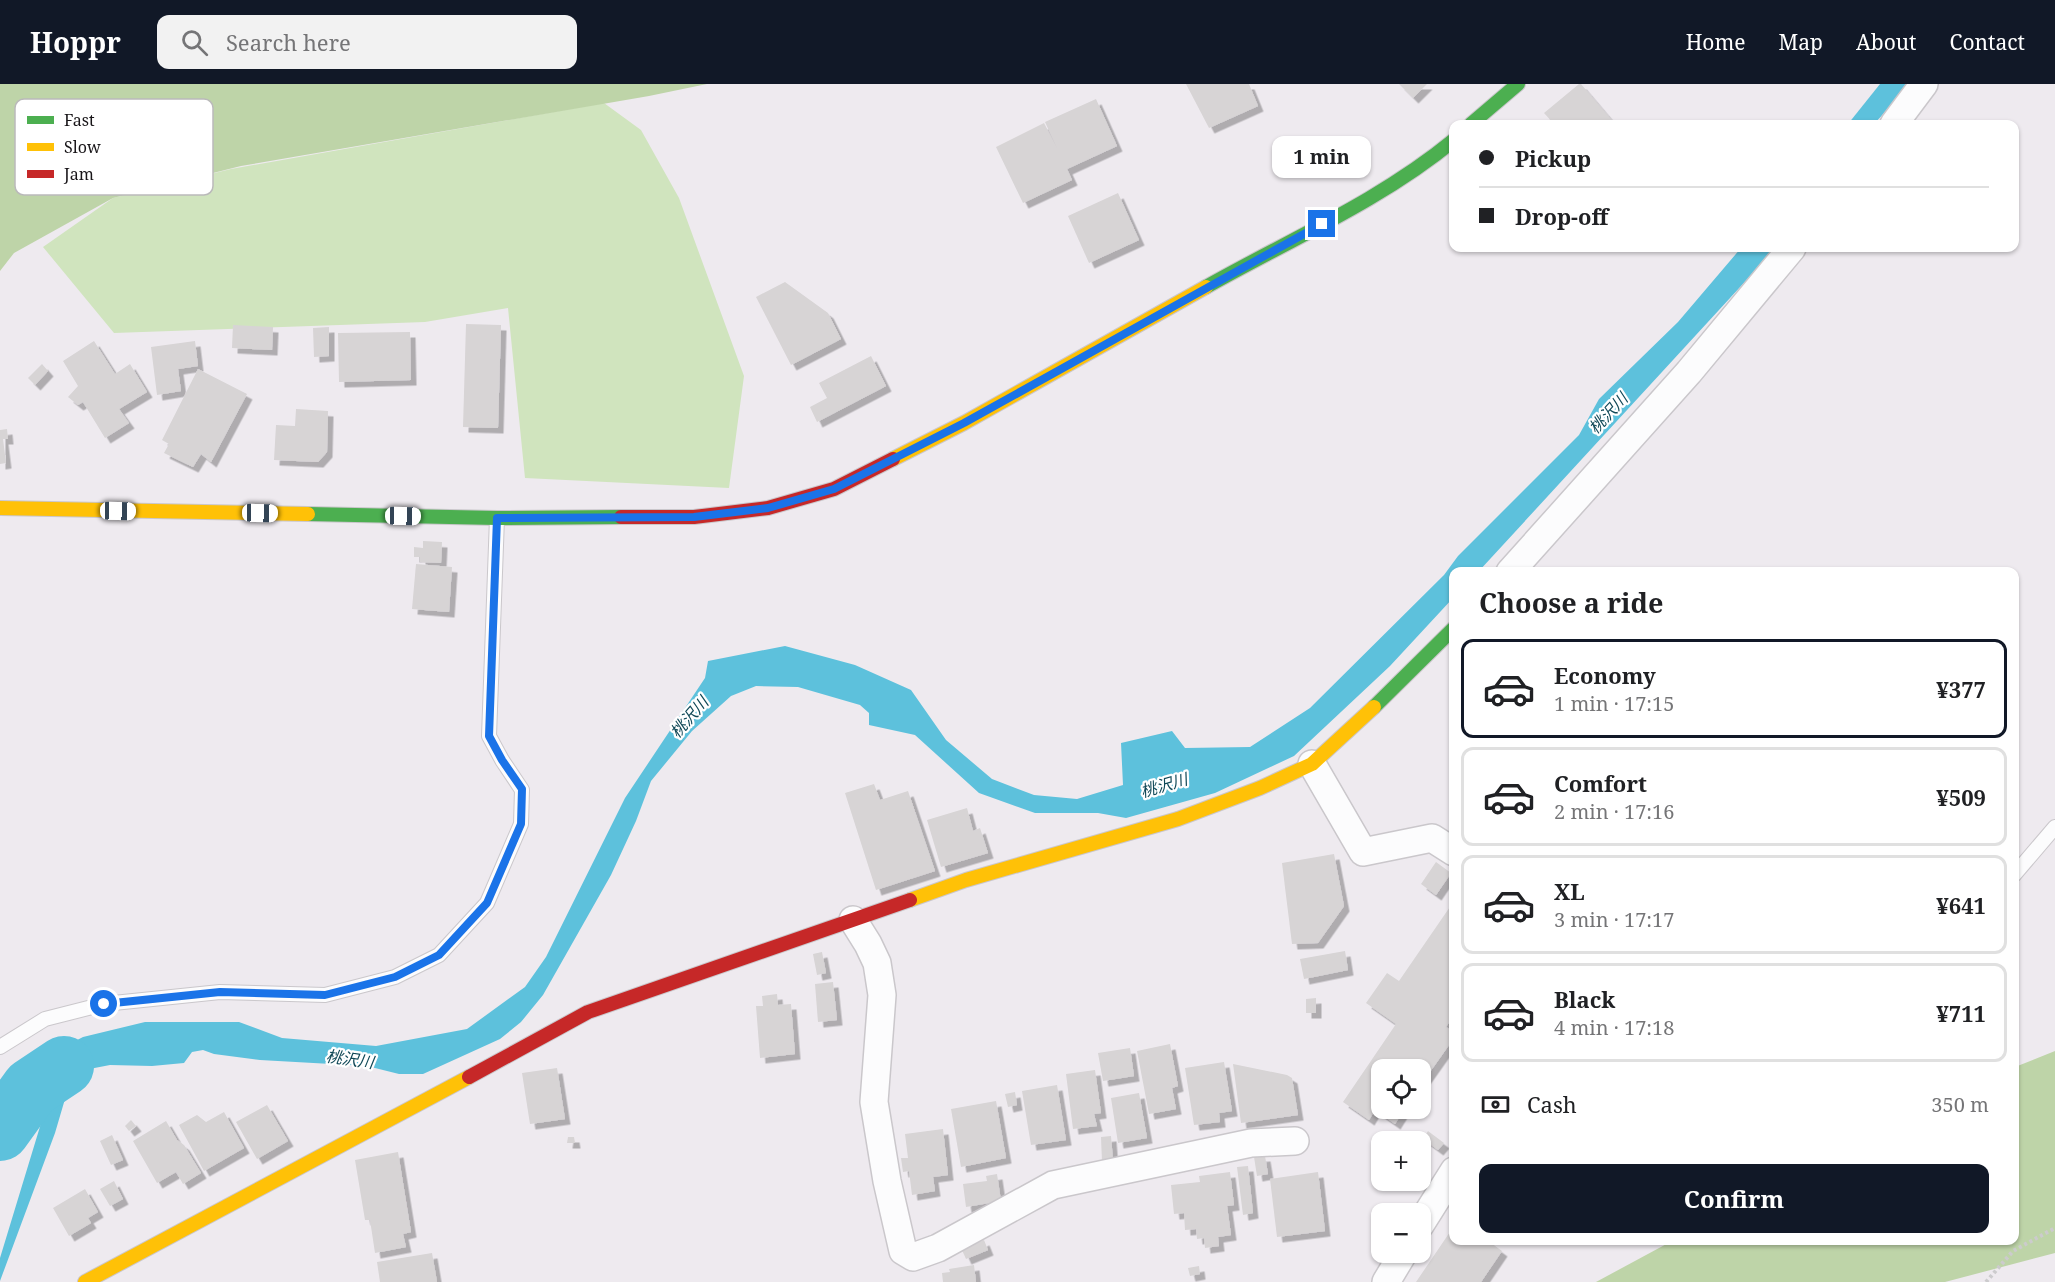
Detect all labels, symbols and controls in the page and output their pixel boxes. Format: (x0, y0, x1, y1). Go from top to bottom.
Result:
search box (157, 15, 577, 69)
text: Hoppr (30, 23, 121, 61)
icon: search (178, 26, 211, 59)
text: Search here (226, 27, 351, 57)
text: Home (1686, 28, 1746, 56)
text: Map (1779, 28, 1823, 56)
text: About (1856, 28, 1917, 56)
text: Contact (1950, 28, 2025, 56)
legend (15, 99, 213, 195)
text: Fast (64, 109, 95, 131)
text: Slow (64, 136, 101, 158)
callout: 1 min (1272, 137, 1372, 179)
text: 1 min (1293, 143, 1350, 170)
text: Pickup (1515, 143, 1591, 173)
text: Jam (63, 163, 94, 185)
text: Drop-off (1515, 201, 1608, 231)
route end (1308, 210, 1335, 237)
water label: 桃沢川 (1584, 386, 1634, 438)
car (100, 502, 136, 520)
car (242, 504, 278, 522)
car (385, 507, 421, 525)
text: Choose a ride (1479, 584, 1664, 621)
text: Economy (1554, 660, 1656, 690)
icon: car (1482, 662, 1536, 716)
text: ¥377 (1936, 674, 1986, 704)
water label: 桃沢川 (665, 690, 714, 742)
text: 1 min · 17:15 (1554, 690, 1674, 717)
water label: 桃沢川 (1138, 767, 1192, 802)
text: Comfort (1554, 768, 1647, 798)
icon: car (1482, 770, 1536, 824)
text: ¥509 (1936, 782, 1986, 812)
text: 2 min · 17:16 (1554, 798, 1674, 825)
text: XL (1554, 876, 1585, 906)
icon: car (1482, 878, 1536, 932)
text: ¥641 (1936, 890, 1986, 920)
text: 3 min · 17:17 (1554, 906, 1674, 933)
text: Black (1554, 984, 1615, 1014)
icon: car (1482, 986, 1536, 1040)
route start (90, 990, 117, 1017)
text: ¥711 (1936, 998, 1986, 1028)
text: 4 min · 17:18 (1554, 1014, 1674, 1041)
water label: 桃沢川 (325, 1045, 377, 1074)
map controls (1371, 1059, 1431, 1263)
button: locate (1371, 1059, 1431, 1119)
icon: cash (1479, 1088, 1512, 1121)
text: Cash (1527, 1089, 1577, 1119)
text: 350 m (1931, 1091, 1989, 1118)
button: + (1371, 1131, 1431, 1191)
button: Confirm (1479, 1164, 1989, 1233)
button: − (1371, 1203, 1431, 1263)

